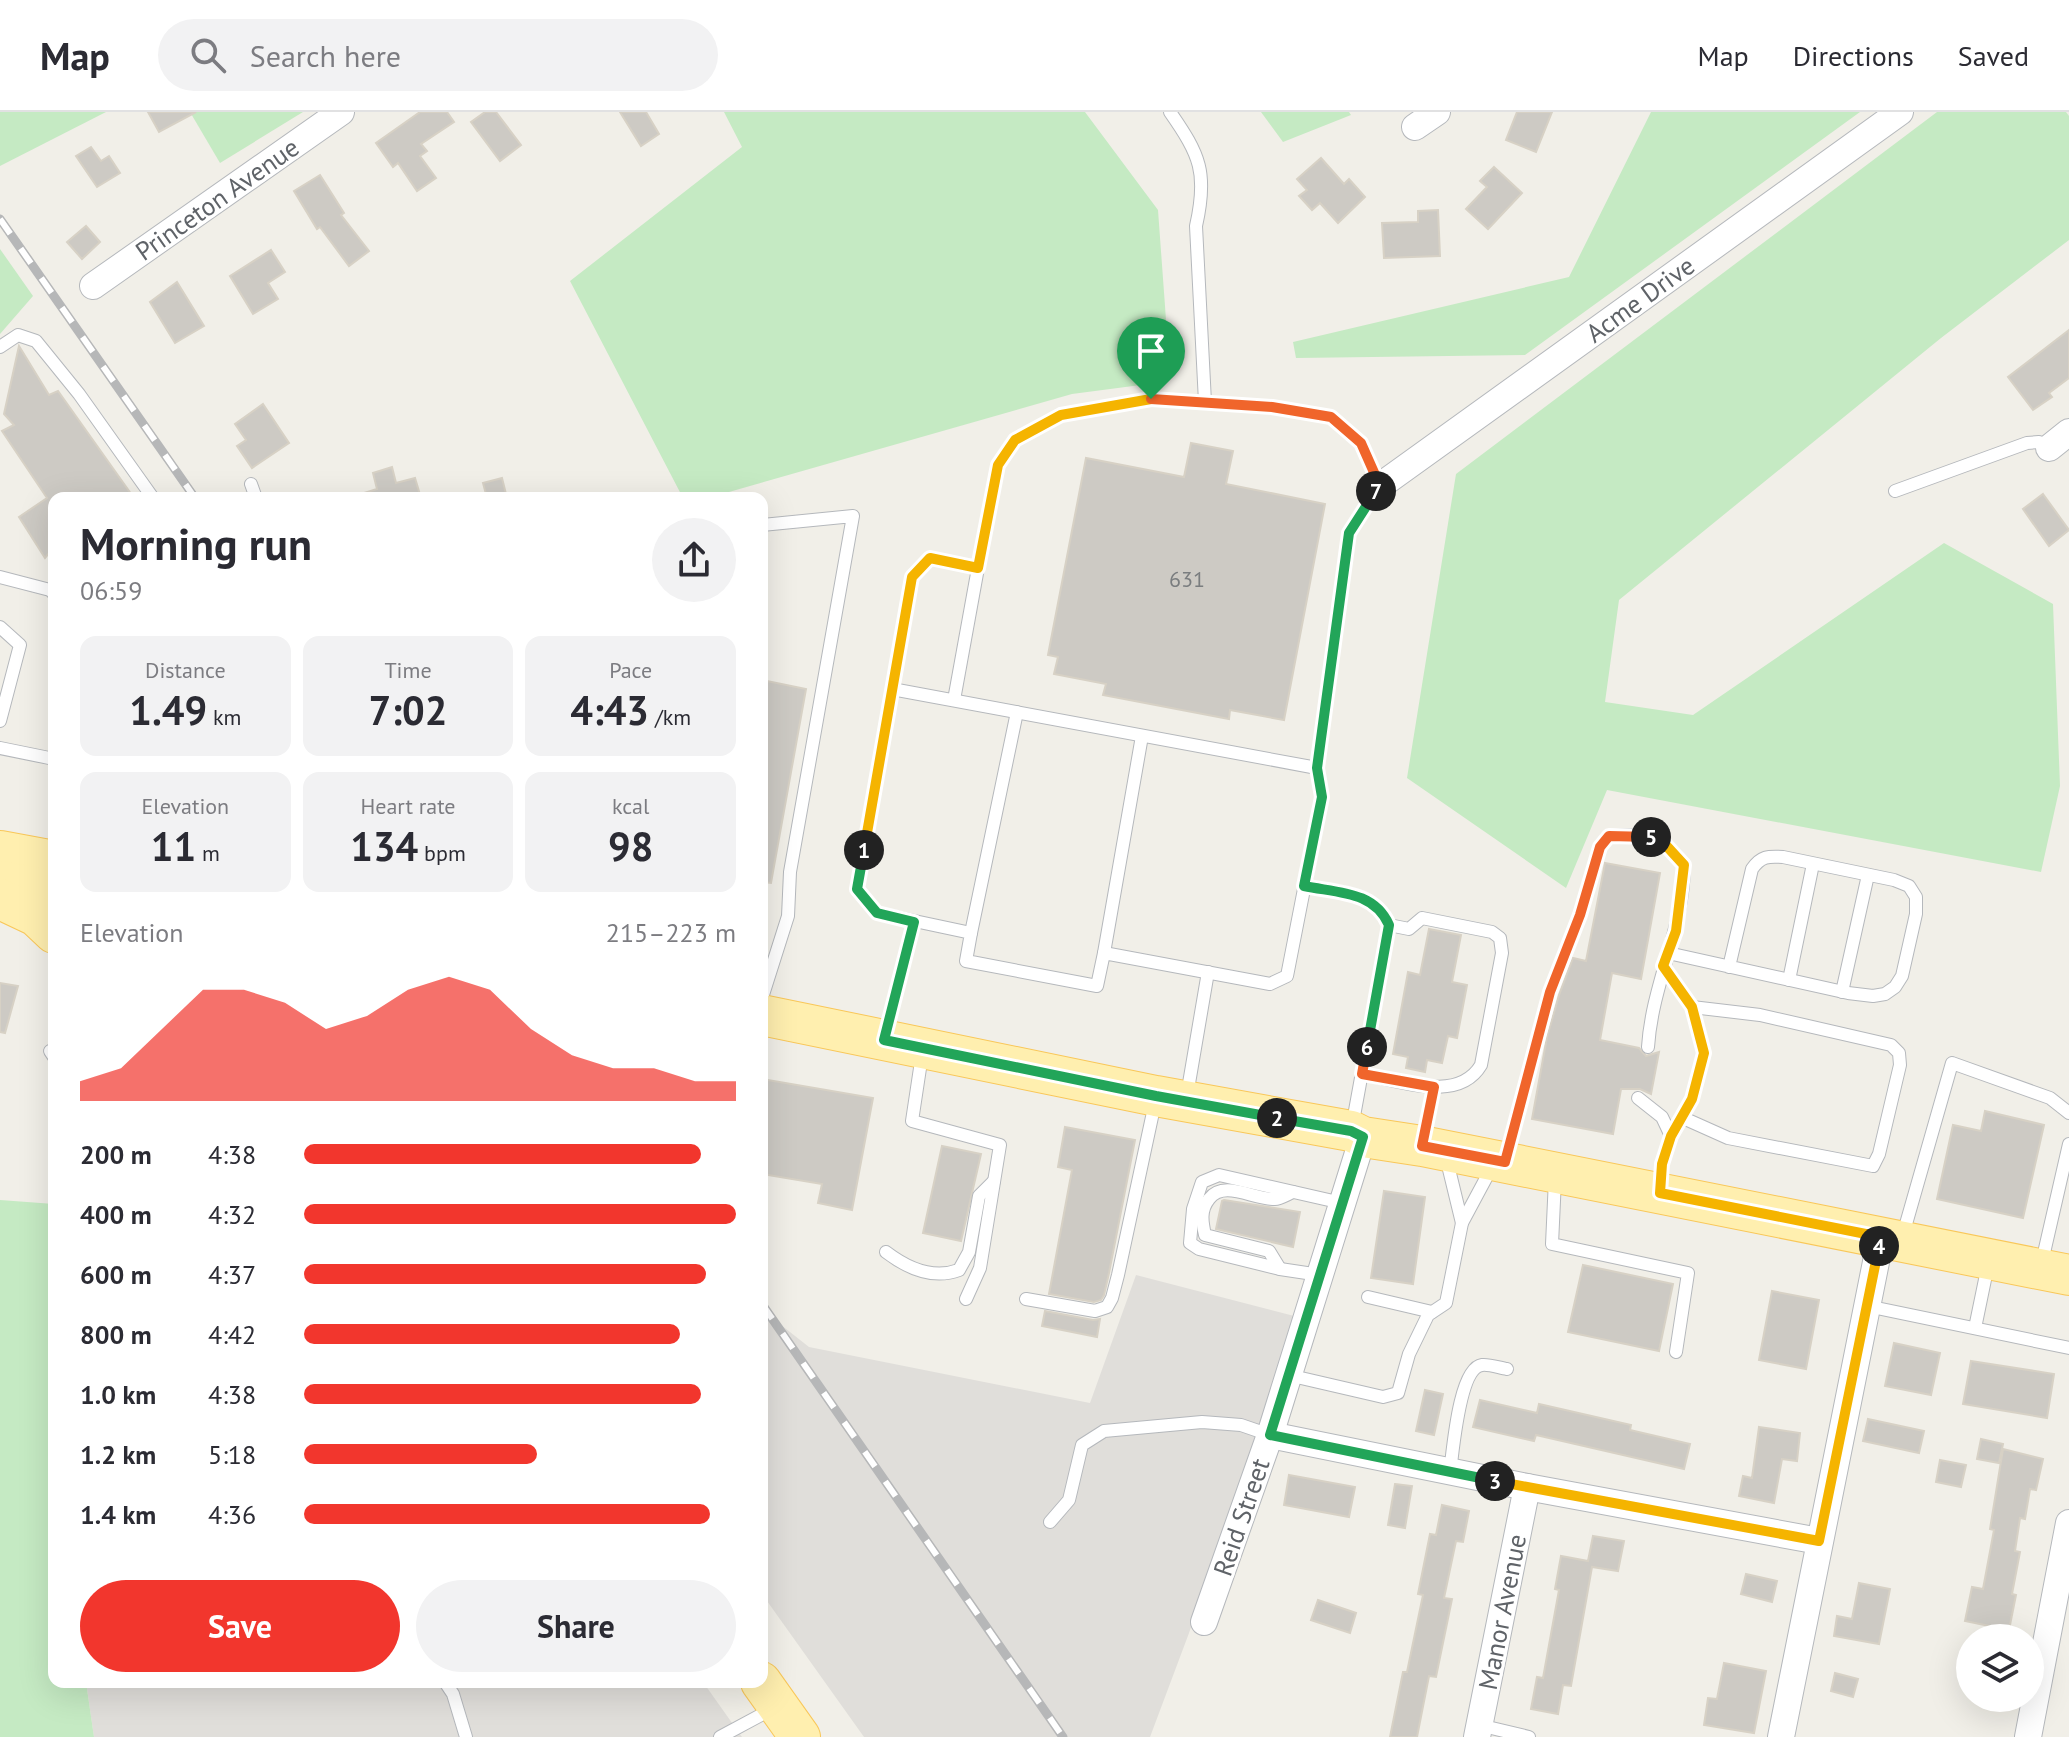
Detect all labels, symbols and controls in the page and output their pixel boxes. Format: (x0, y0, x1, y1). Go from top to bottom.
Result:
search box (158, 19, 718, 91)
text: Map (40, 31, 110, 80)
icon: search (186, 33, 230, 77)
text: Search here (250, 36, 401, 75)
text: Map (1698, 37, 1749, 74)
text: Directions (1793, 37, 1914, 74)
text: Saved (1958, 37, 2029, 74)
street label: Princeton Avenue (129, 130, 305, 268)
street label: Acme Drive (1579, 249, 1701, 349)
pin (1117, 317, 1185, 399)
icon: arrive (1129, 329, 1173, 373)
pin: 7 (1356, 471, 1396, 511)
text: 7 (1370, 477, 1382, 505)
text: Morning run (80, 515, 312, 572)
button: share (652, 518, 736, 602)
house number: 631 (1169, 565, 1205, 593)
text: 06:59 (80, 574, 142, 607)
text: Distance (145, 656, 226, 684)
text: Time (384, 656, 432, 684)
text: Pace (609, 656, 652, 684)
text: 1.49 (129, 684, 207, 736)
text: 7:02 (369, 684, 447, 736)
text: 4:43 (570, 684, 649, 736)
text: km (207, 703, 241, 731)
text: /km (649, 703, 691, 731)
text: Elevation (142, 792, 229, 820)
text: Heart rate (360, 792, 456, 820)
text: kcal (612, 792, 649, 820)
pin: 5 (1631, 817, 1671, 857)
text: 11 (151, 820, 196, 872)
text: 134 (350, 820, 418, 872)
text: 98 (608, 820, 653, 872)
text: 5 (1645, 823, 1657, 851)
pin: 1 (844, 830, 884, 870)
text: 1 (858, 836, 870, 864)
text: m (196, 839, 220, 867)
text: bpm (418, 839, 466, 867)
text: Elevation (80, 916, 184, 949)
text: 215–223 m (606, 916, 736, 949)
pin: 6 (1347, 1027, 1387, 1067)
text: 6 (1361, 1033, 1373, 1061)
pin: 2 (1257, 1098, 1297, 1138)
text: 2 (1271, 1104, 1283, 1132)
text: 200 m (80, 1138, 152, 1171)
text: 4:38 (208, 1138, 256, 1171)
text: 400 m (80, 1198, 152, 1231)
text: 4:32 (208, 1198, 256, 1231)
pin: 4 (1859, 1226, 1899, 1266)
text: 4 (1873, 1232, 1885, 1260)
text: 600 m (80, 1258, 152, 1291)
text: 4:37 (208, 1258, 256, 1291)
text: 800 m (80, 1318, 152, 1351)
text: 4:42 (208, 1318, 256, 1351)
text: 1.0 km (80, 1378, 156, 1411)
text: 4:38 (208, 1378, 256, 1411)
text: 1.2 km (80, 1438, 156, 1471)
text: 5:18 (208, 1438, 256, 1471)
street label: Reid Street (1206, 1454, 1276, 1580)
pin: 3 (1475, 1461, 1515, 1501)
text: 3 (1489, 1467, 1501, 1495)
text: 1.4 km (80, 1498, 156, 1531)
text: 4:36 (208, 1498, 256, 1531)
street label: Manor Avenue (1471, 1531, 1533, 1693)
button: Save (80, 1580, 400, 1672)
button: Share (416, 1580, 736, 1672)
map controls (1956, 1624, 2044, 1712)
button: layers (1956, 1624, 2044, 1712)

